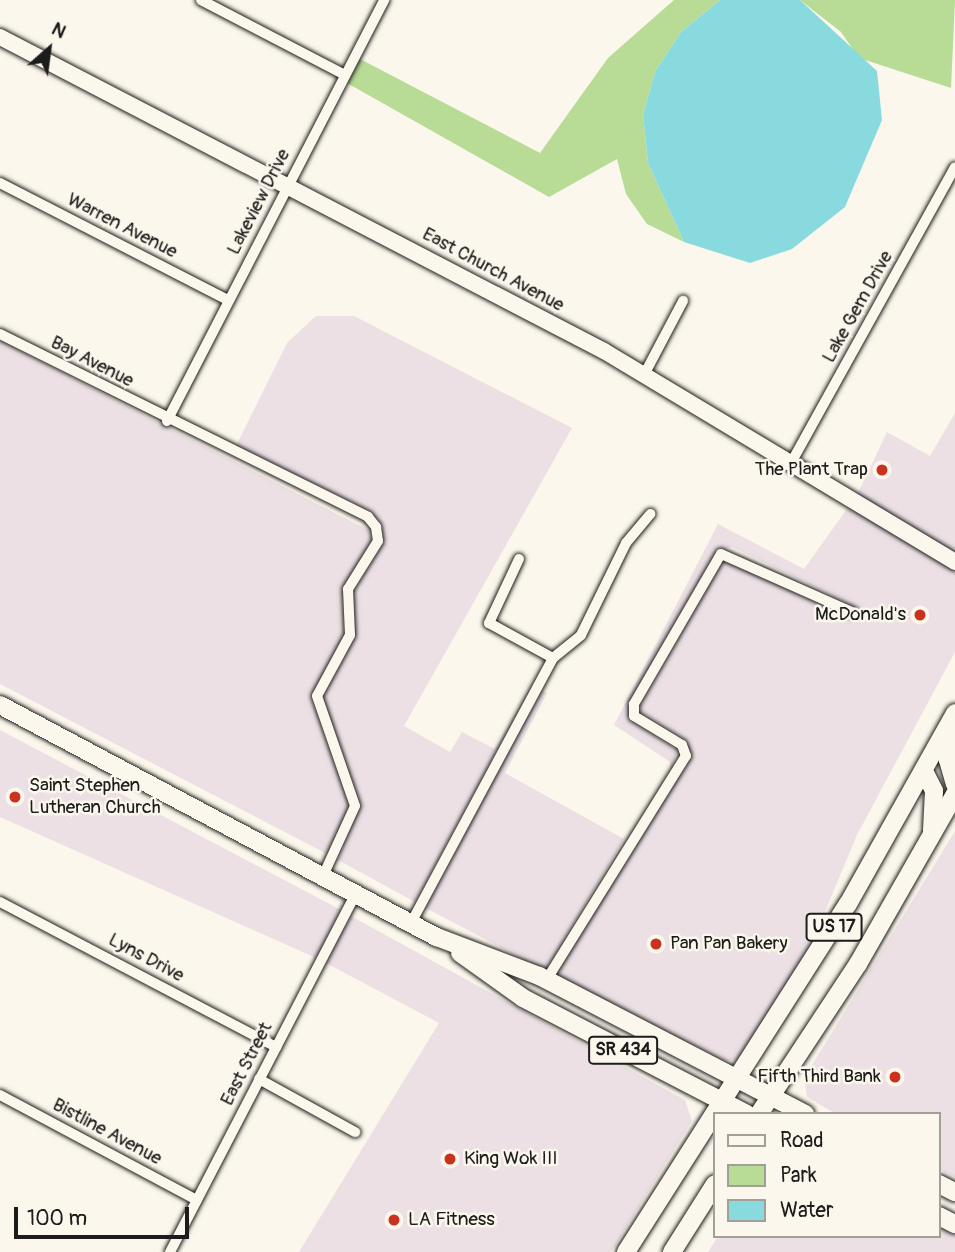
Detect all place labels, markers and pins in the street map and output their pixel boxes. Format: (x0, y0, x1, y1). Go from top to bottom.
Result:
place label: The Plant Trap (755, 459, 868, 481)
marker: The Plant Trap (874, 462, 890, 478)
place label: McDonald's (815, 604, 906, 626)
marker: McDonald's (912, 607, 928, 623)
place label: Saint Stephen Lutheran Church (29, 775, 161, 819)
marker: Saint Stephen Lutheran Church (7, 789, 23, 805)
place label: Pan Pan Bakery (670, 933, 788, 955)
marker: Pan Pan Bakery (648, 936, 664, 952)
place label: Fifth Third Bank (757, 1066, 881, 1088)
marker: Fifth Third Bank (887, 1069, 903, 1085)
place label: King Wok III (464, 1148, 558, 1170)
marker: King Wok III (442, 1151, 458, 1167)
place label: LA Fitness (408, 1209, 495, 1231)
marker: LA Fitness (386, 1212, 402, 1228)

